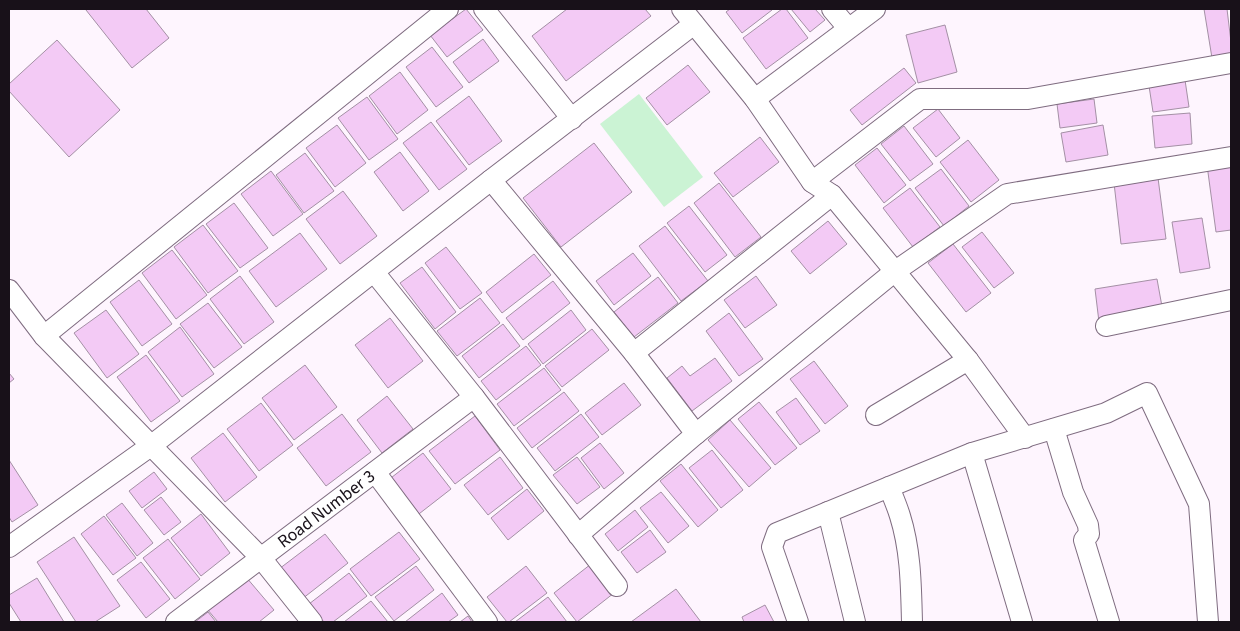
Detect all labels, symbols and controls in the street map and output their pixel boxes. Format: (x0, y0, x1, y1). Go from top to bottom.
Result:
street label: Road Number 3 (272, 464, 380, 554)

